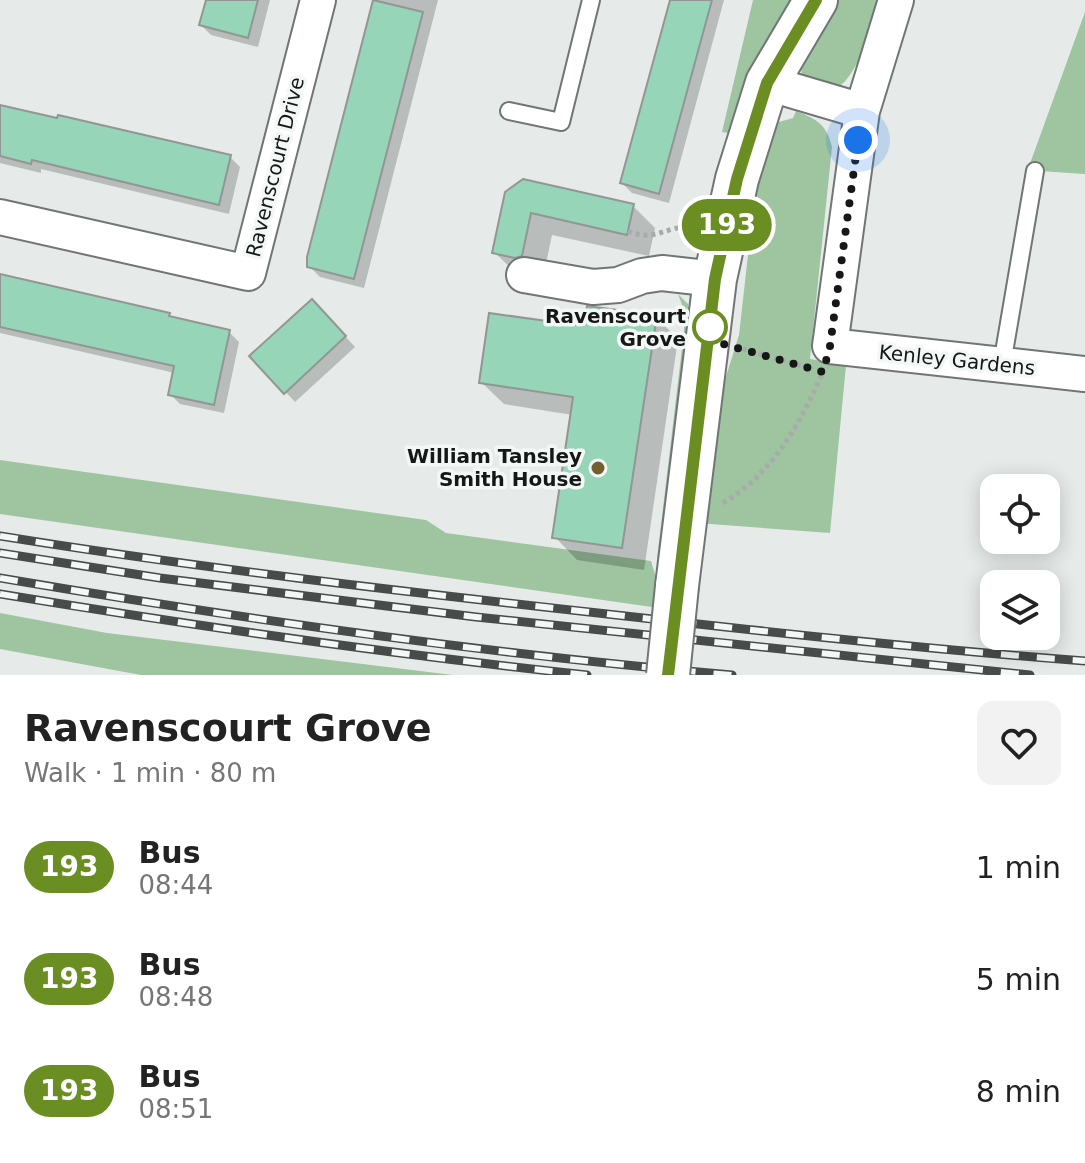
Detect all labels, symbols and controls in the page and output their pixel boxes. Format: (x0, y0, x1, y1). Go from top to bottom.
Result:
street label: Ravenscourt Drive (241, 75, 309, 259)
your location (838, 120, 878, 160)
line badge: 193 (681, 199, 773, 251)
text: 193 (698, 208, 756, 241)
place label: Ravenscourt Grove (545, 304, 686, 351)
marker: Ravenscourt Grove (693, 310, 727, 344)
street label: Kenley Gardens (878, 340, 1036, 380)
place label: William Tansley Smith House (407, 444, 582, 491)
marker: William Tansley Smith House (589, 459, 607, 477)
map controls (980, 474, 1060, 650)
button: locate (980, 474, 1060, 554)
button: layers (980, 570, 1060, 650)
button: heart (977, 701, 1061, 785)
text: Ravenscourt Grove (24, 706, 432, 750)
text: Walk · 1 min · 80 m (24, 758, 276, 788)
text: Bus (138, 835, 201, 870)
text: 193 (40, 850, 98, 883)
text: 1 min (976, 850, 1061, 885)
text: 08:44 (138, 870, 213, 900)
text: Bus (138, 947, 201, 982)
text: 193 (40, 962, 98, 995)
text: 5 min (976, 962, 1061, 997)
text: 08:48 (138, 982, 213, 1012)
text: Bus (138, 1059, 201, 1094)
text: 193 (40, 1074, 98, 1107)
text: 8 min (976, 1074, 1061, 1109)
text: 08:51 (138, 1094, 213, 1124)

